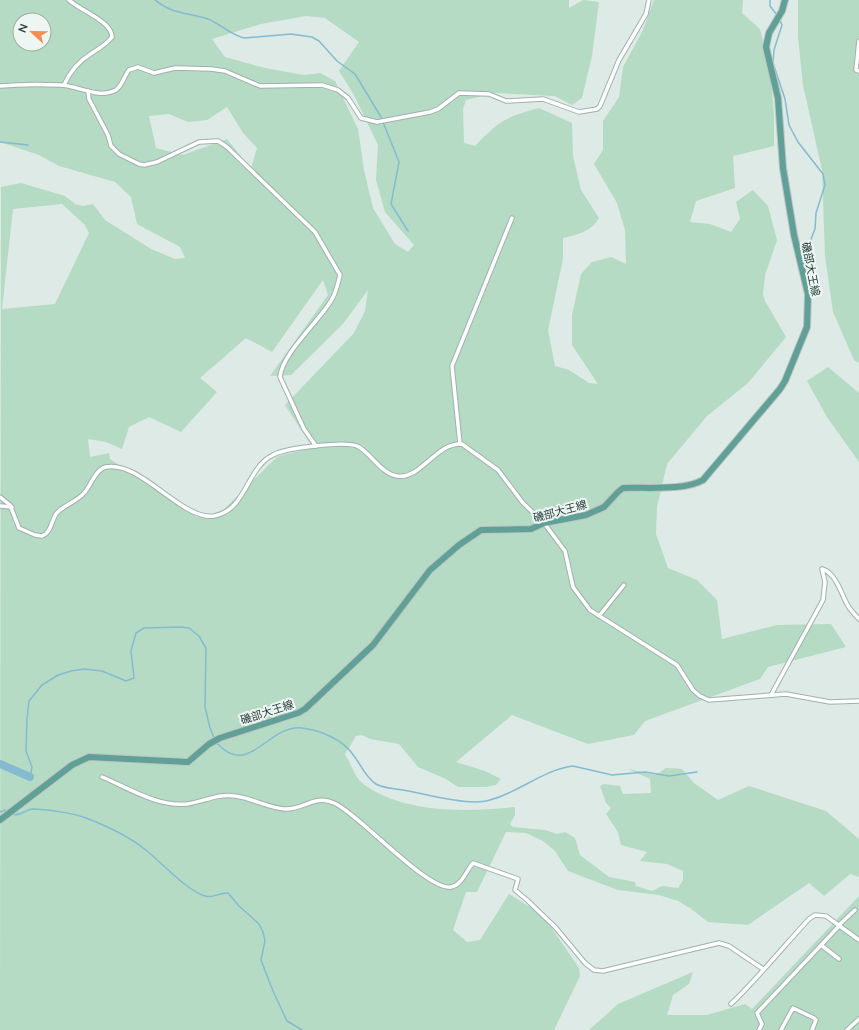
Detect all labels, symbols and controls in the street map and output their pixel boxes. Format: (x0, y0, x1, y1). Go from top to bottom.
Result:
north arrow (12, 12, 52, 52)
text: N (15, 22, 31, 35)
street label: 磯部大王線 (799, 241, 823, 297)
street label: 磯部大王線 (532, 497, 588, 525)
street label: 磯部大王線 (239, 697, 295, 727)

